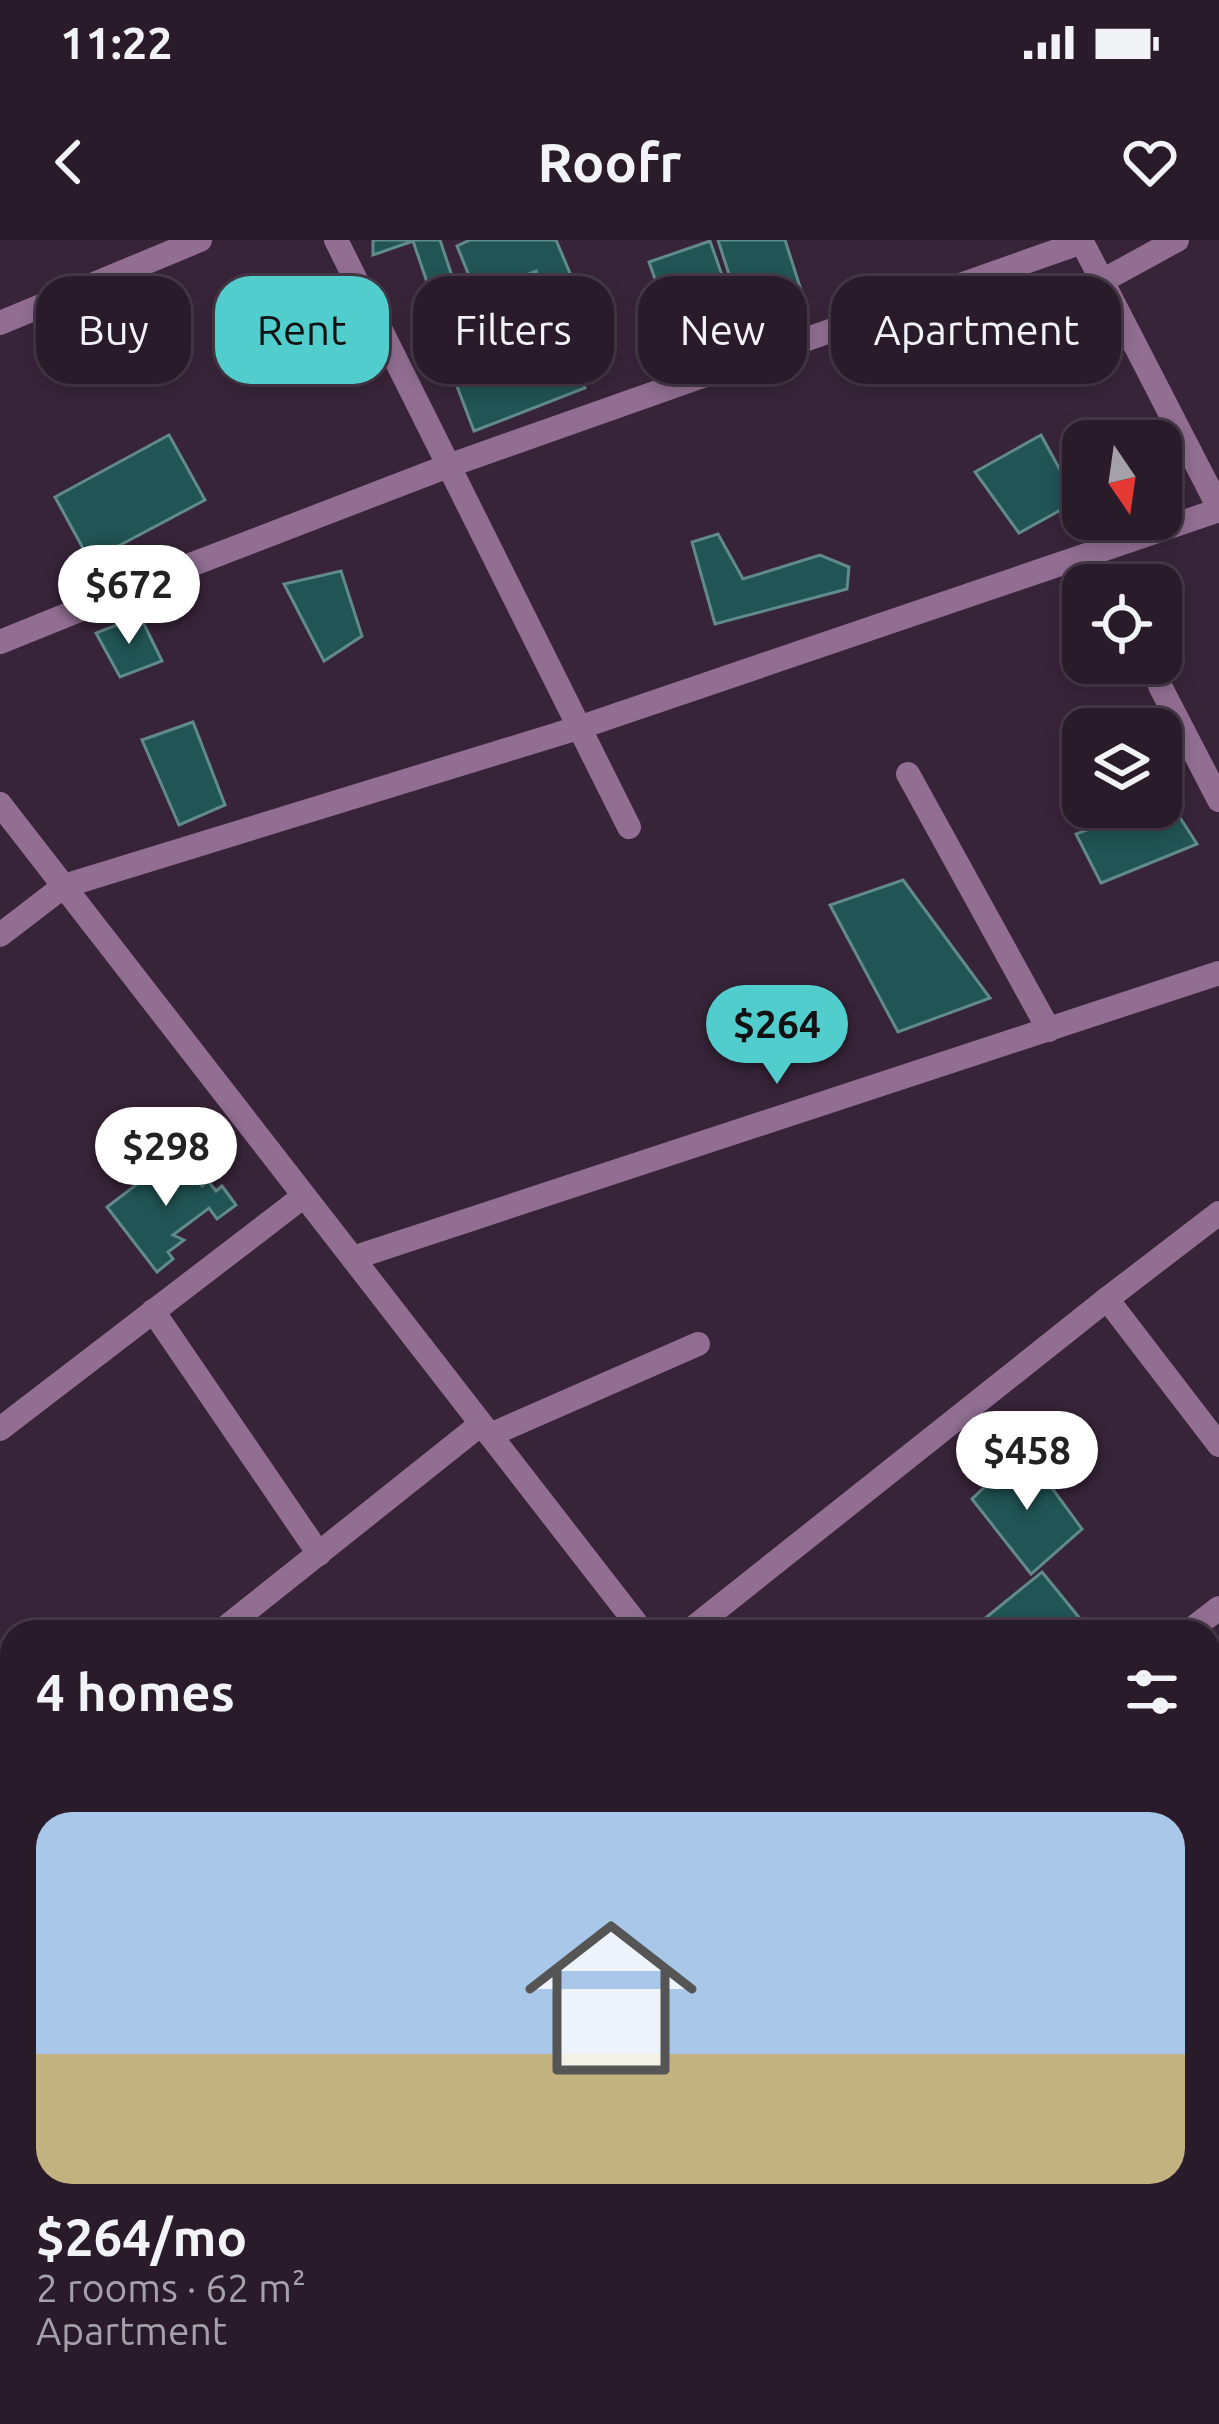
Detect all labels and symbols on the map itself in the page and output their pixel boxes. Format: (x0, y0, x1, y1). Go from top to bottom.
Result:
north arrow (1062, 420, 1182, 540)
pin: $672 (58, 545, 200, 647)
pin: $264 (706, 985, 848, 1087)
pin: $298 (95, 1107, 237, 1209)
pin: $458 (956, 1411, 1098, 1513)

